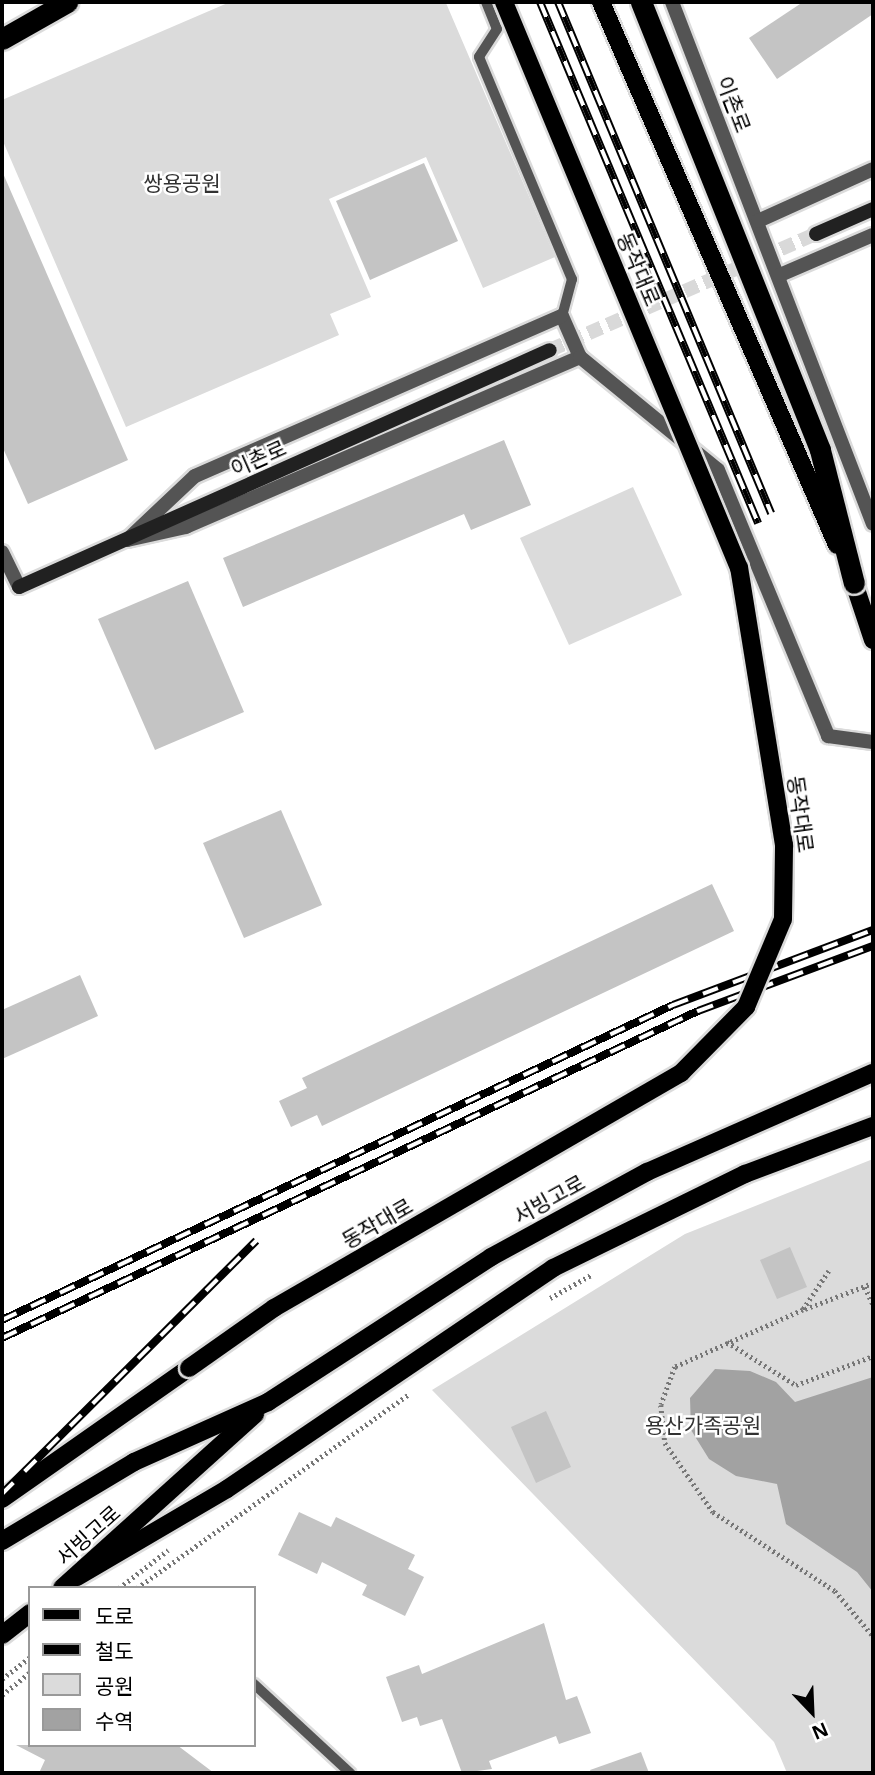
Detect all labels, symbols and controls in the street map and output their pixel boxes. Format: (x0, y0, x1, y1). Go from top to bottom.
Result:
street label: 이촌로 (712, 72, 756, 136)
park label: 쌍용공원 (143, 170, 221, 196)
street label: 동작대로 (612, 229, 666, 309)
street label: 이촌로 (226, 435, 290, 481)
street label: 동작대로 (783, 774, 819, 854)
street label: 서빙고로 (509, 1169, 589, 1229)
street label: 동작대로 (337, 1193, 417, 1253)
park label: 용산가족공원 (645, 1412, 761, 1438)
street label: 서빙고로 (51, 1500, 125, 1570)
legend (28, 1586, 256, 1747)
text: 도로 (95, 1602, 134, 1630)
text: 철도 (95, 1637, 134, 1665)
text: 공원 (95, 1672, 134, 1700)
north arrow (777, 1677, 847, 1747)
text: 수역 (95, 1707, 134, 1735)
text: N (808, 1716, 832, 1746)

